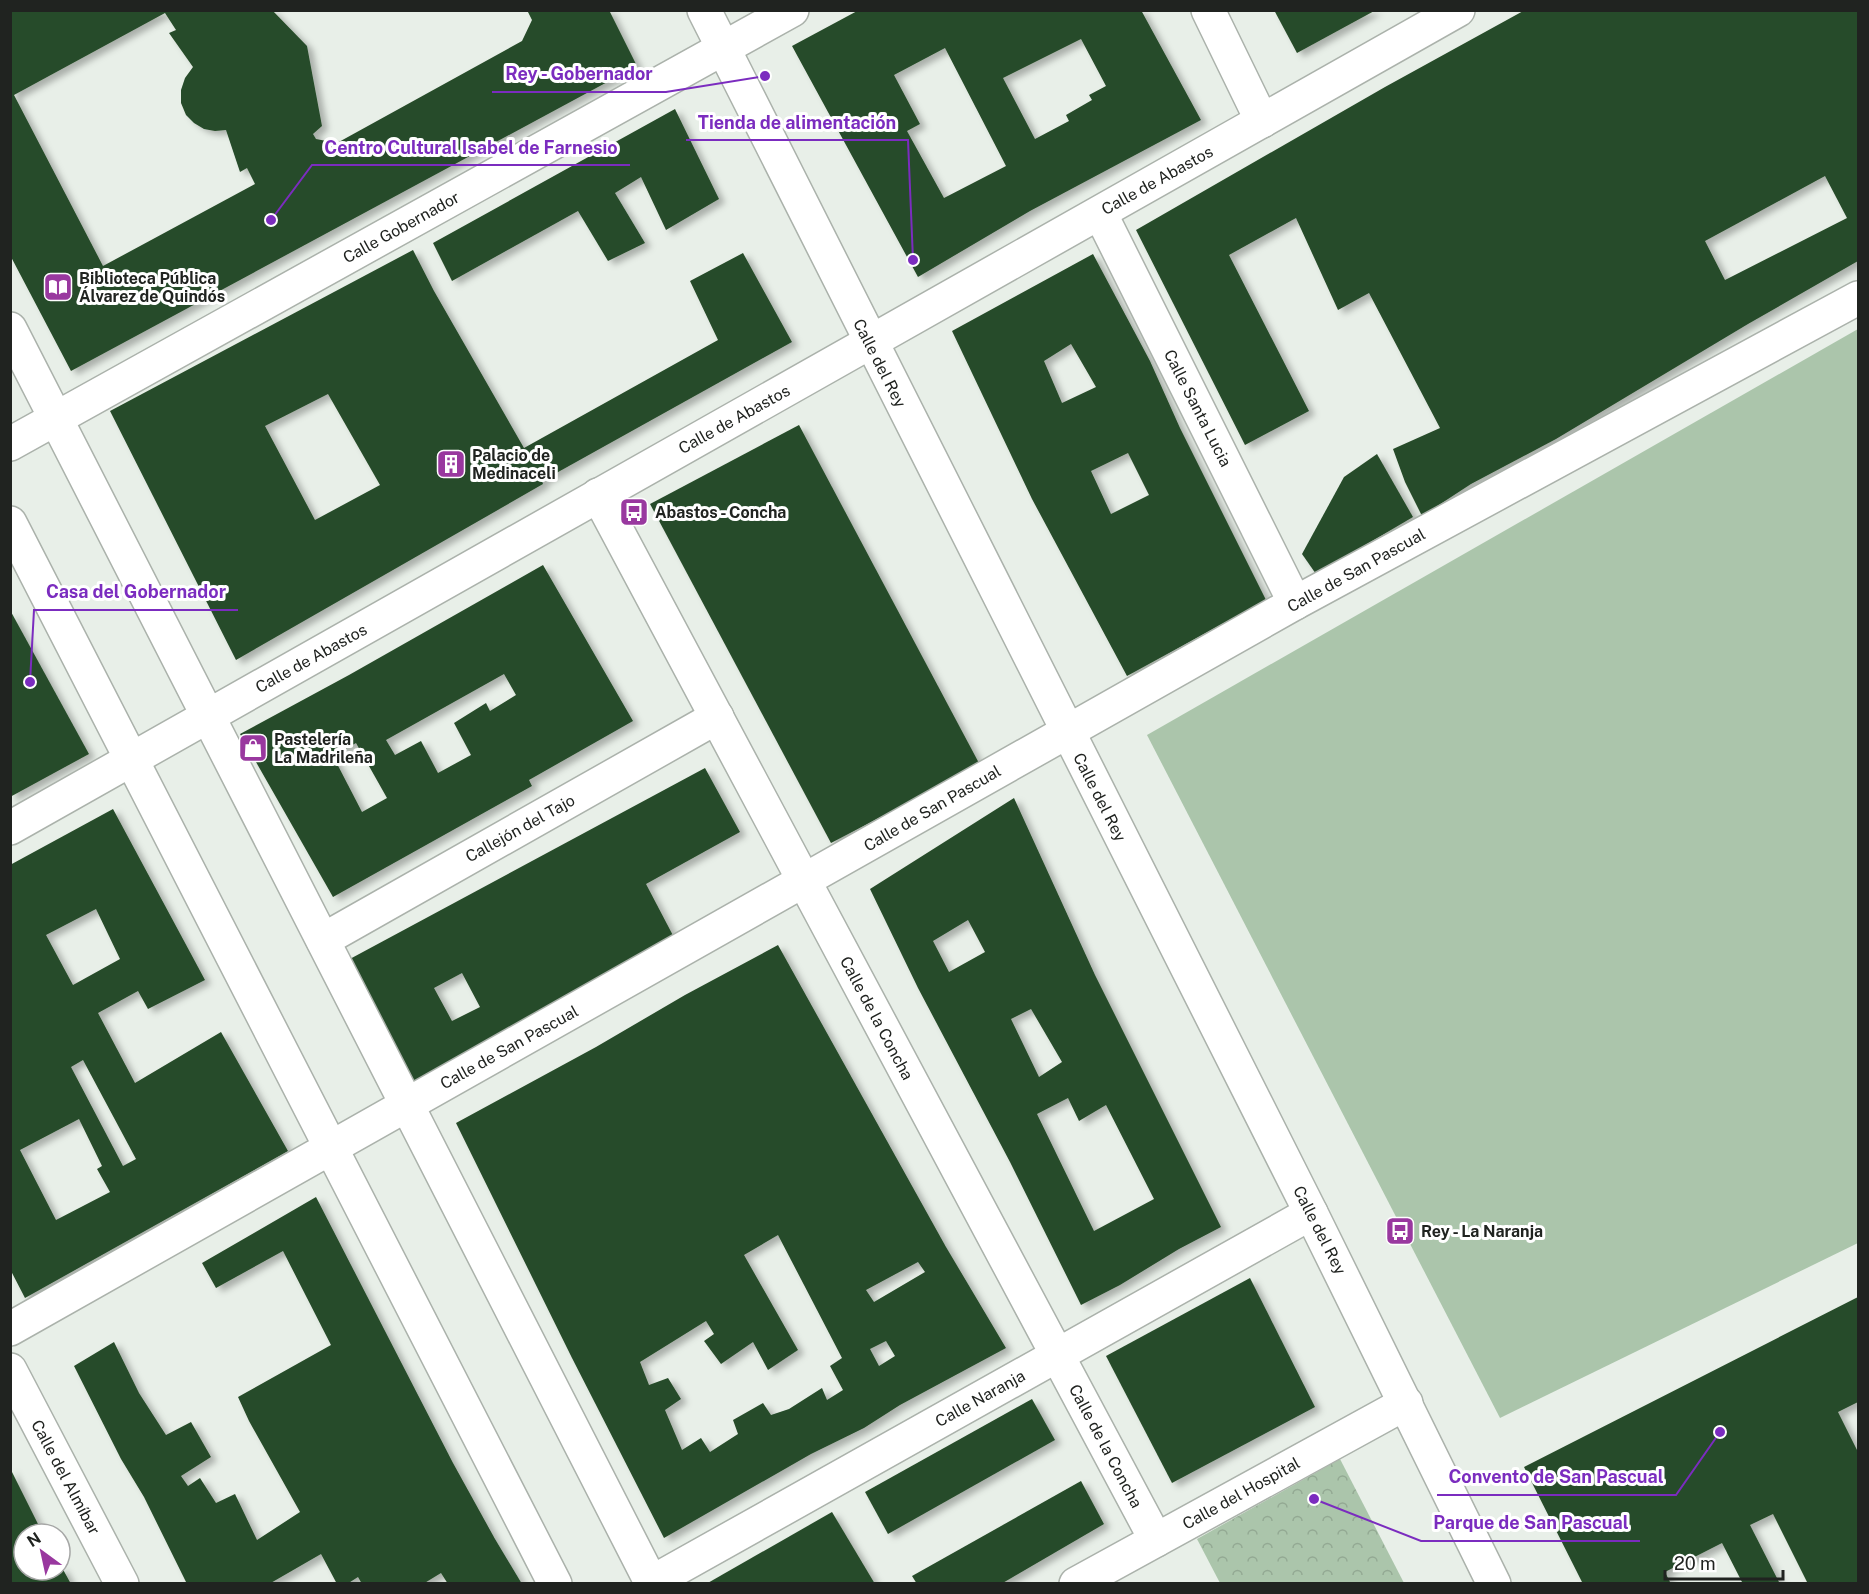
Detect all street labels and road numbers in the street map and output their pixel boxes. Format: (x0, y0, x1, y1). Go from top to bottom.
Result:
street label: Calle de Abastos (1098, 142, 1216, 219)
street label: Calle Gobernador (340, 188, 463, 267)
street label: Calle del Rey (849, 316, 910, 411)
street label: Calle Santa Lucia (1160, 346, 1235, 470)
street label: Calle de Abastos (675, 381, 793, 458)
street label: Calle de San Pascual (1284, 524, 1429, 616)
street label: Calle de Abastos (252, 620, 370, 697)
street label: Calle del Rey (1069, 750, 1130, 845)
street label: Calle de San Pascual (860, 761, 1004, 855)
street label: Callejón del Tajo (462, 791, 578, 866)
street label: Calle de la Concha (836, 953, 917, 1083)
street label: Calle de San Pascual (437, 1001, 582, 1093)
street label: Calle del Rey (1289, 1183, 1350, 1278)
street label: Calle Naranja (932, 1366, 1028, 1431)
street label: Calle de la Concha (1065, 1381, 1146, 1511)
street label: Calle del Almíbar (27, 1417, 104, 1538)
street label: Calle del Hospital (1179, 1453, 1303, 1534)

